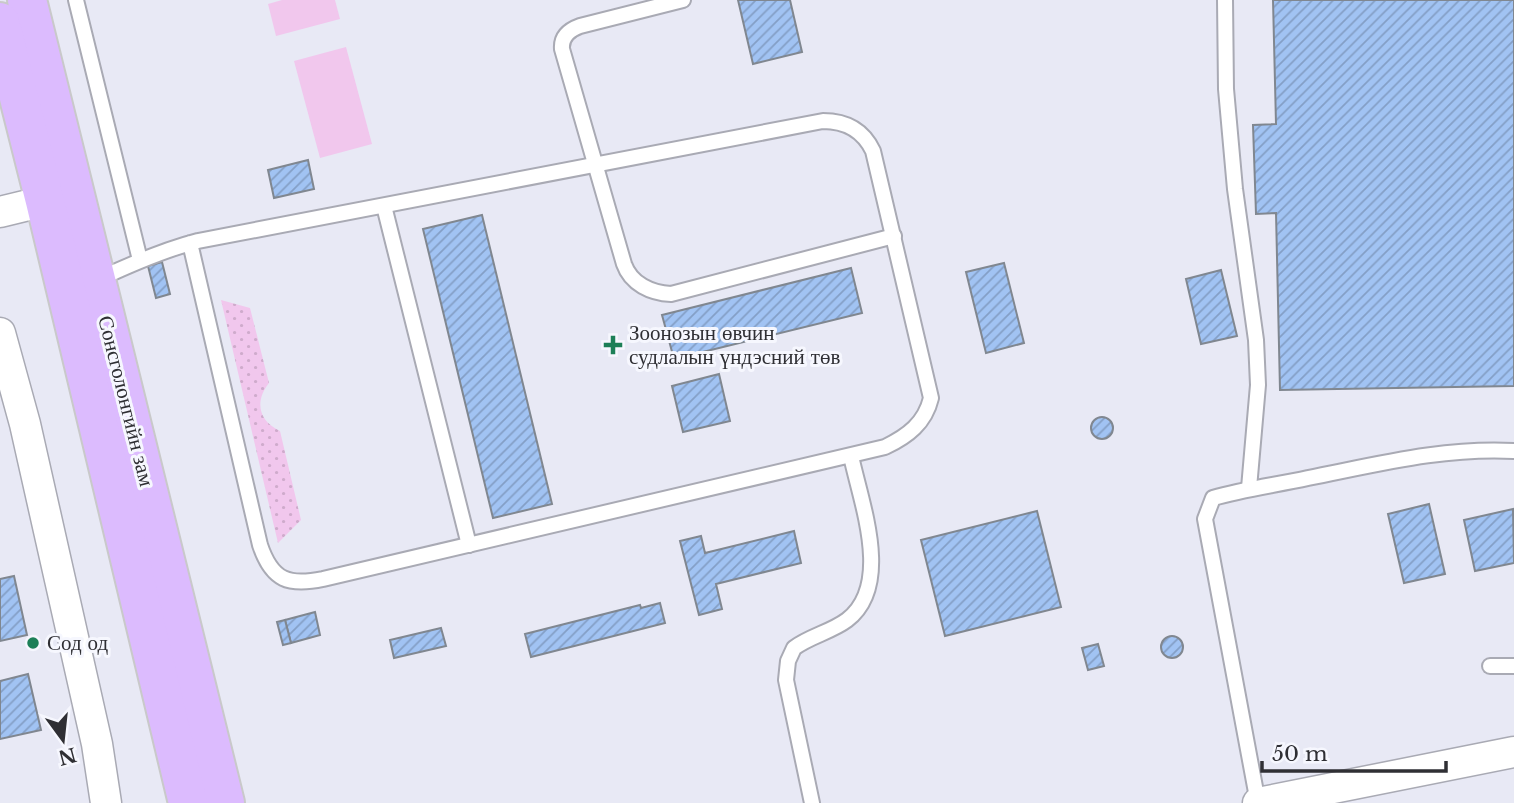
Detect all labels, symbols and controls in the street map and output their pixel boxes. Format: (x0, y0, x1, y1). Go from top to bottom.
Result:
street label: Сонсголонгийн зам (92, 313, 160, 489)
place label: Зоонозын өвчин судлалын үндэсний төв (629, 320, 840, 370)
marker: Зоонозын өвчин судлалын үндэсний төв (603, 335, 623, 355)
place label: Сод од (47, 630, 109, 656)
marker: Сод од (25, 635, 41, 651)
north arrow (28, 705, 98, 775)
scale bar (1262, 730, 1446, 774)
text: 50 m (1272, 741, 1328, 767)
text: N (56, 743, 79, 769)

